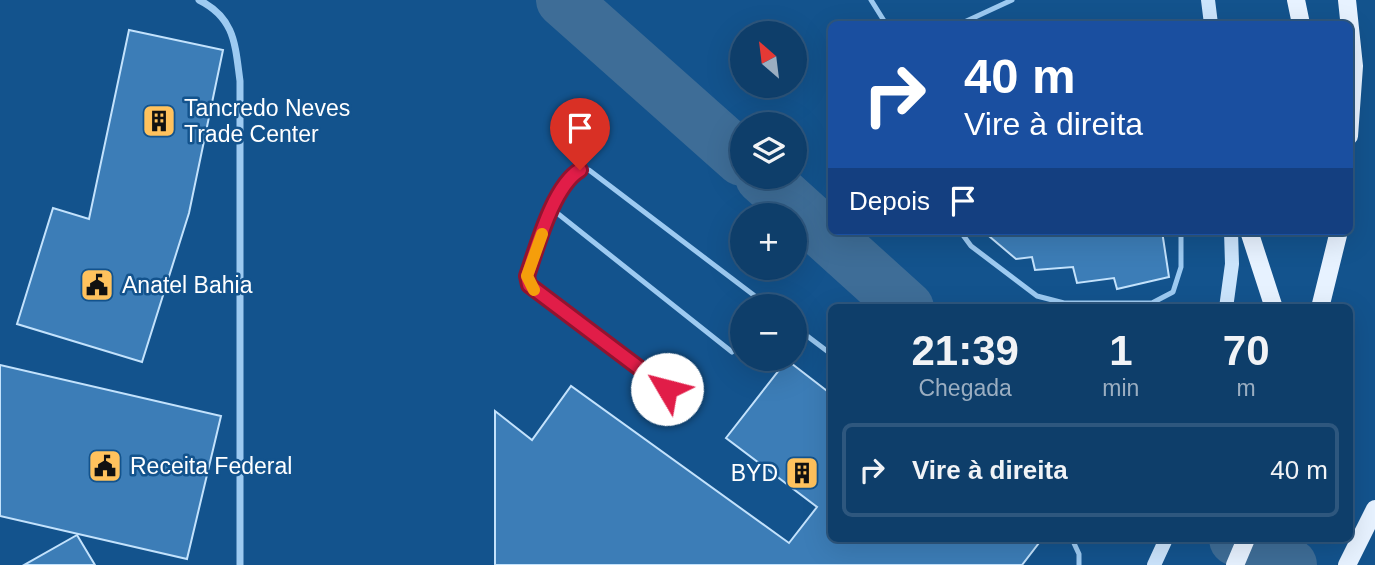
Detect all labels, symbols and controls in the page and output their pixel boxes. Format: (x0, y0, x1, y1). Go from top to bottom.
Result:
north arrow (730, 21, 807, 98)
map controls (730, 21, 807, 371)
icon: right (849, 49, 940, 140)
text: 40 m (964, 49, 1076, 103)
place label: Tancredo Neves Trade Center (184, 95, 350, 147)
pin (550, 98, 610, 170)
building icon: Tancredo Neves Trade Center (140, 102, 178, 140)
text: Vire à direita (964, 106, 1143, 142)
icon: arrive (561, 109, 599, 147)
button: layers (730, 112, 807, 189)
icon: arrive (944, 182, 982, 220)
text: Depois (849, 186, 930, 216)
button: + (730, 203, 807, 280)
public building icon: Anatel Bahia (78, 266, 116, 304)
place label: Anatel Bahia (122, 272, 253, 298)
button: − (730, 294, 807, 371)
text: 21:39 (911, 327, 1019, 374)
text: 1 (1109, 327, 1133, 374)
text: 70 (1223, 327, 1270, 374)
position arrow (630, 352, 704, 426)
text: Chegada (918, 375, 1012, 401)
text: min (1102, 375, 1139, 401)
text: m (1237, 375, 1256, 401)
public building icon: Receita Federal (86, 447, 124, 485)
icon: right (853, 451, 891, 489)
place label: Receita Federal (130, 453, 292, 479)
building icon: BYD (783, 454, 821, 492)
text: Vire à direita (912, 455, 1068, 485)
text: 40 m (1270, 455, 1328, 485)
place label: BYD (731, 460, 778, 486)

